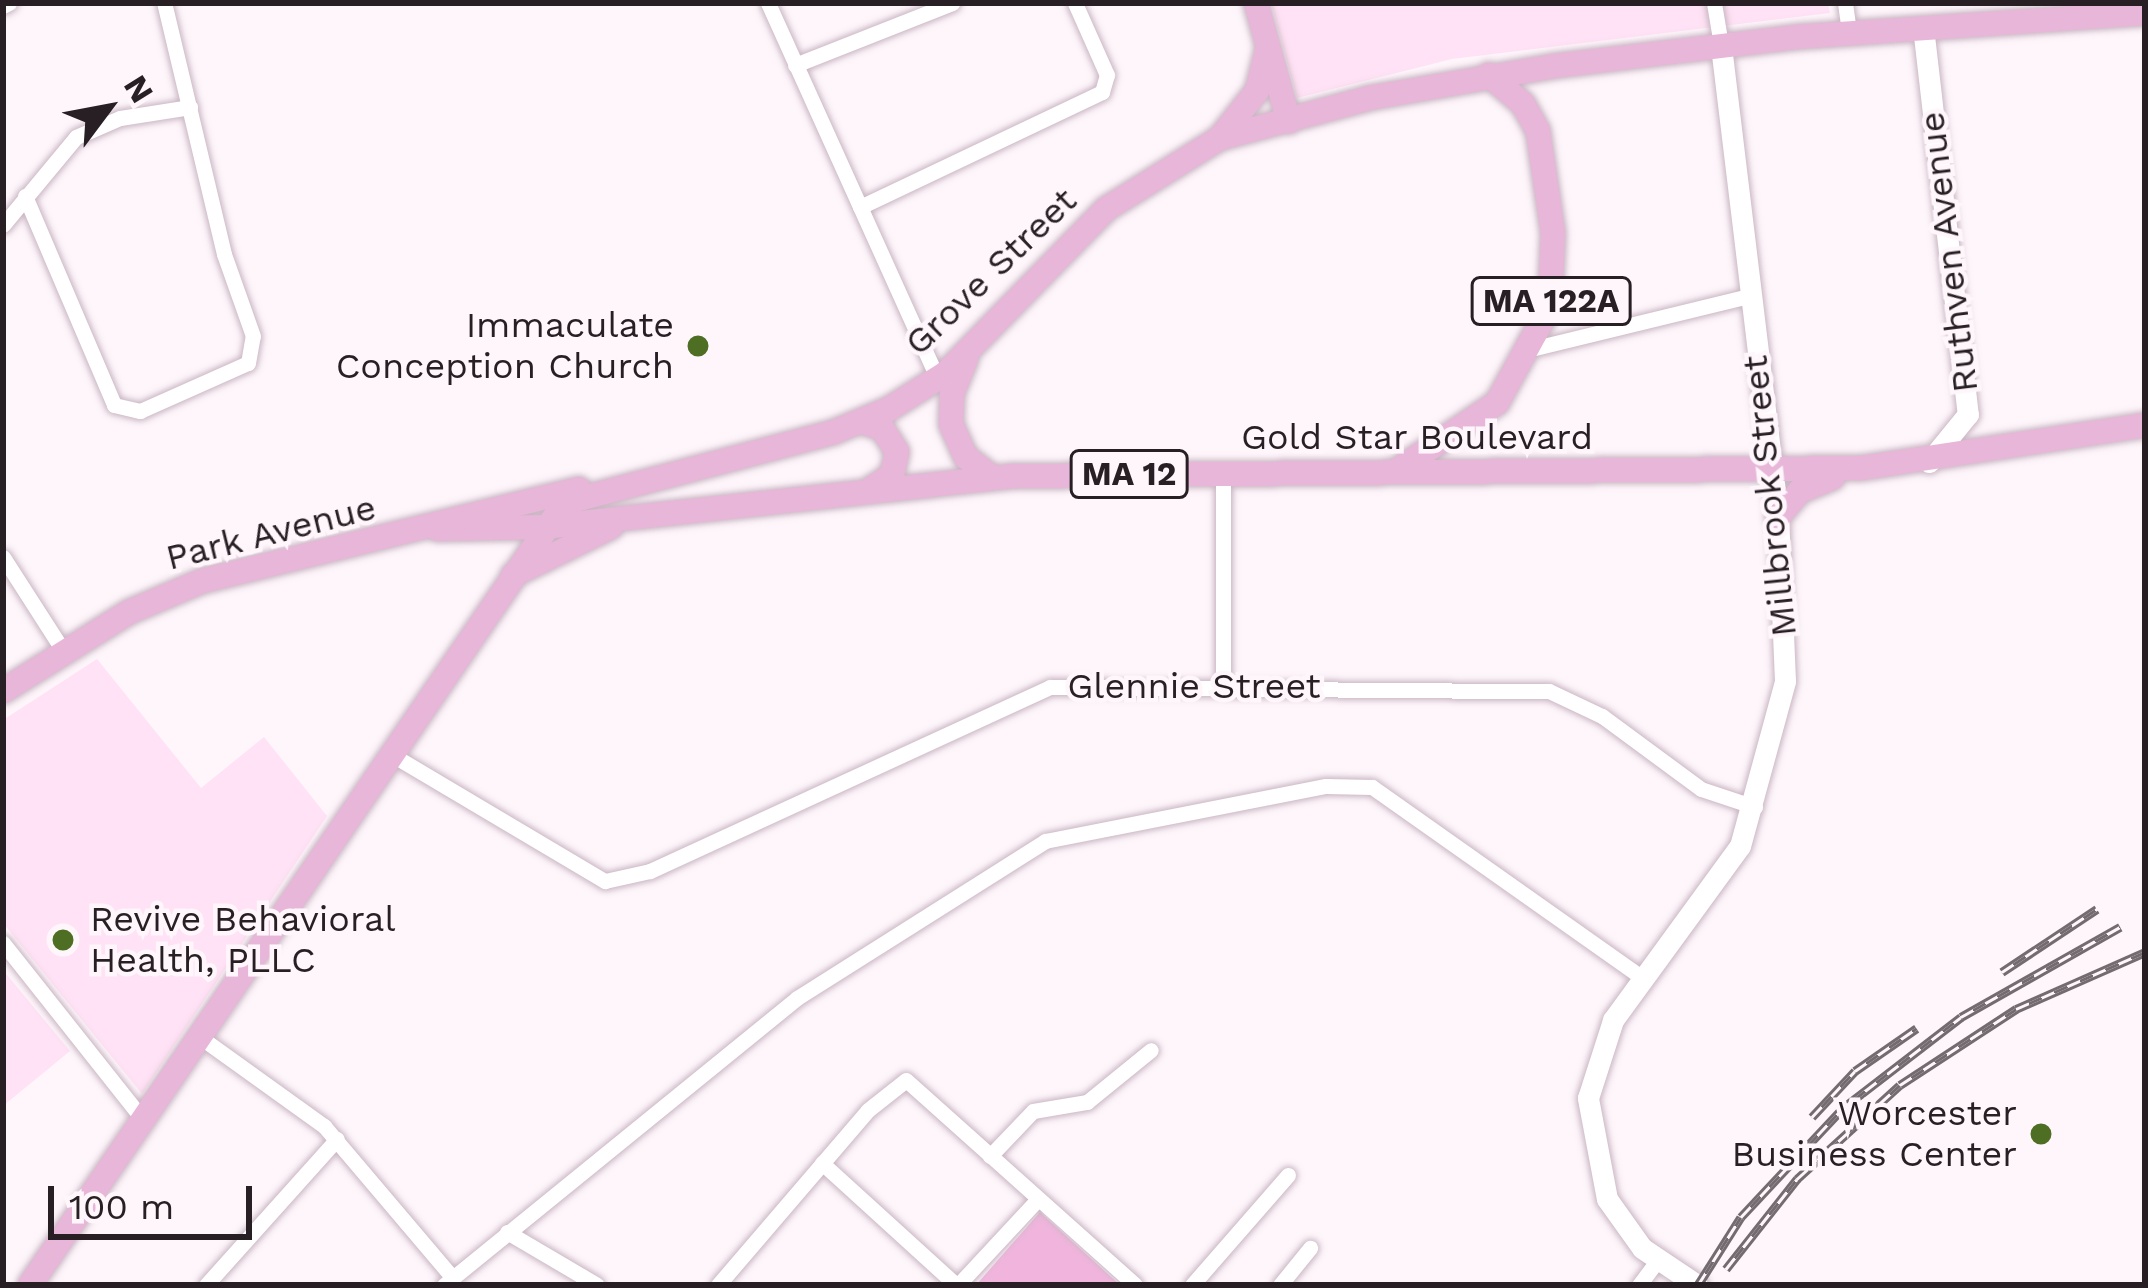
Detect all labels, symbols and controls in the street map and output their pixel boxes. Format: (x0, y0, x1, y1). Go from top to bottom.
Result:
north arrow (48, 48, 168, 168)
text: N (116, 68, 162, 109)
street label: Ruthven Avenue (1910, 108, 1988, 396)
street label: Grove Street (896, 179, 1086, 365)
road number: MA 122A (1470, 274, 1632, 328)
place label: Immaculate Conception Church (336, 303, 674, 388)
marker: Immaculate Conception Church (685, 333, 711, 359)
street label: Millbrook Street (1734, 353, 1806, 639)
street label: Gold Star Boulevard (1241, 416, 1593, 460)
road number: MA 12 (1069, 447, 1189, 501)
street label: Park Avenue (160, 486, 382, 580)
street label: Glennie Street (1067, 665, 1321, 709)
place label: Revive Behavioral Health, PLLC (90, 897, 395, 982)
marker: Revive Behavioral Health, PLLC (47, 924, 79, 956)
place label: Worcester Business Center (1731, 1091, 2017, 1176)
marker: Worcester Business Center (2028, 1121, 2054, 1147)
scale bar (54, 1162, 258, 1236)
text: 100 m (69, 1186, 174, 1228)

